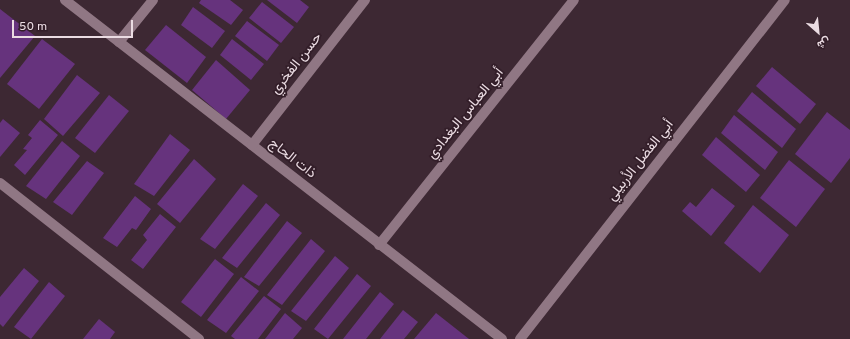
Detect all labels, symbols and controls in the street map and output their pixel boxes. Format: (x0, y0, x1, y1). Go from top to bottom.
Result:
scale bar (14, 12, 135, 38)
north arrow (798, 12, 838, 52)
text: 50 m (19, 19, 47, 35)
street label: حسن الفخري (268, 30, 326, 98)
text: ش (814, 33, 833, 52)
street label: أبي العباس البغدادي (424, 65, 508, 163)
street label: أبي الفضل الأربيلي (604, 117, 678, 205)
street label: ذات الحاج (265, 135, 319, 183)

